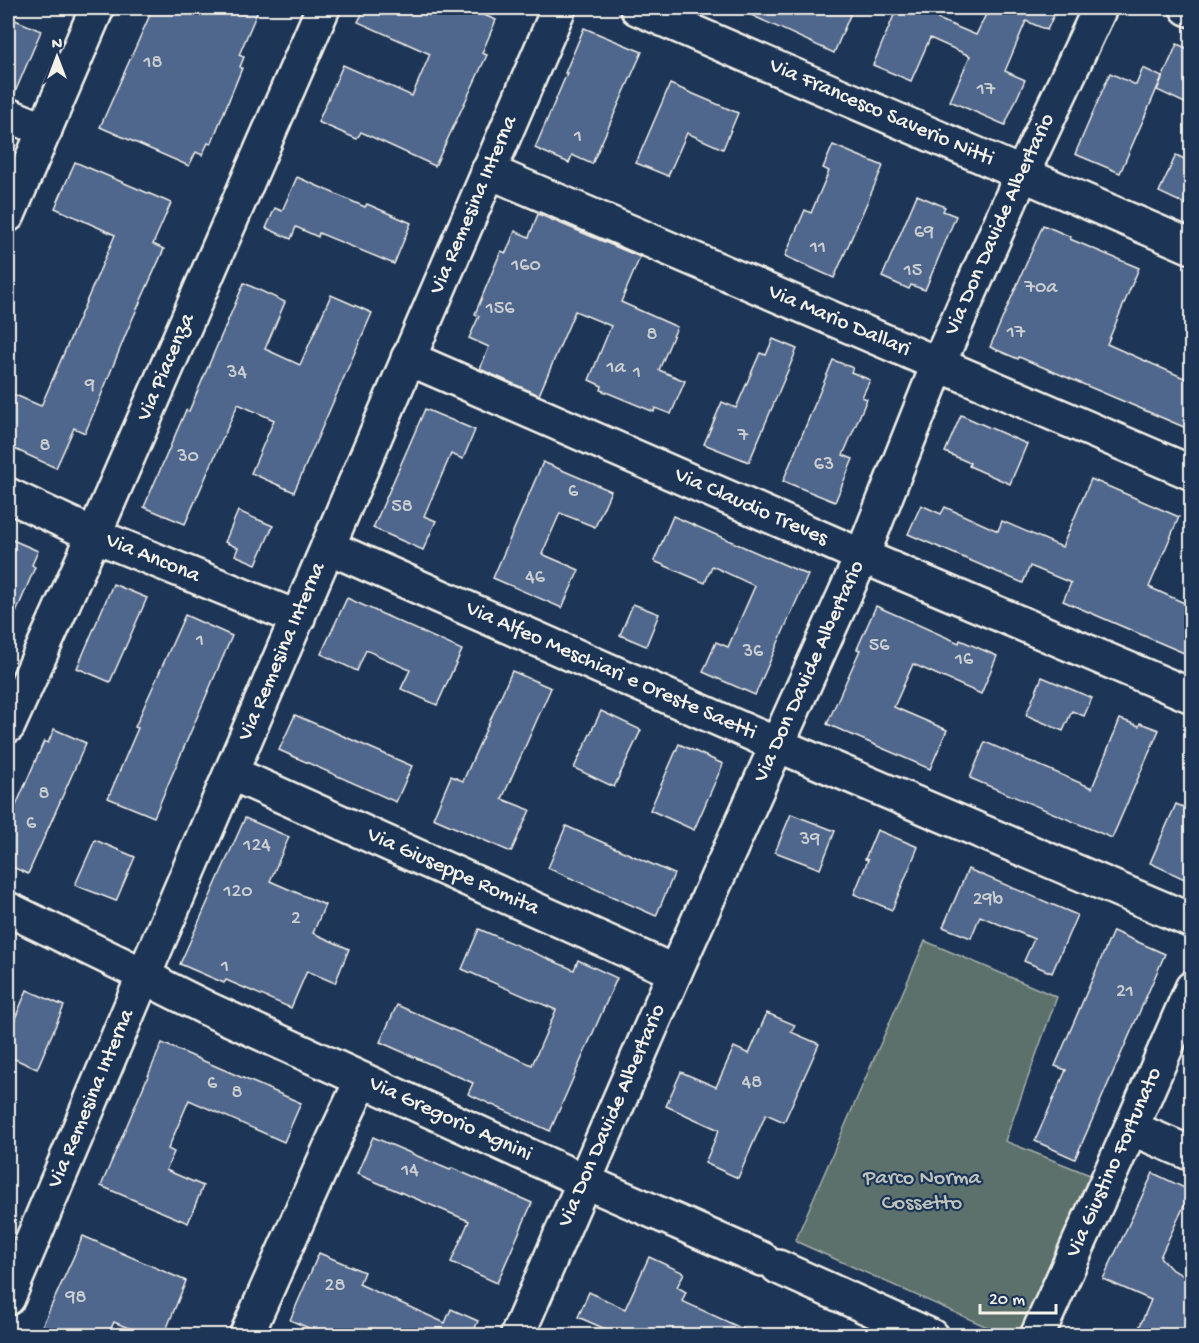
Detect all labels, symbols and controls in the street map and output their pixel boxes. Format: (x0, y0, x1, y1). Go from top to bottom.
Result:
north arrow (27, 27, 87, 87)
text: N (52, 36, 63, 55)
house number: 18 (142, 52, 163, 75)
street label: Via Francesco Saverio Nitti (764, 53, 998, 173)
house number: 17 (976, 79, 996, 102)
street label: Via Don Davide Albertario (939, 110, 1061, 341)
street label: Via Remesina Interna (424, 111, 524, 299)
house number: 1 (573, 126, 582, 149)
house number: 69 (914, 222, 934, 245)
house number: 11 (809, 237, 826, 260)
house number: 160 (510, 255, 541, 278)
house number: 15 (903, 260, 922, 283)
house number: 70a (1024, 277, 1058, 300)
street label: Via Mario Dallari (763, 279, 914, 364)
house number: 156 (485, 298, 515, 321)
street label: Via Piacenza (132, 309, 202, 426)
house number: 17 (1006, 322, 1026, 345)
house number: 8 (647, 324, 658, 347)
house number: 1a (605, 357, 626, 380)
house number: 34 (226, 362, 247, 385)
house number: 1 (632, 362, 641, 385)
house number: 9 (84, 375, 95, 398)
house number: 7 (737, 425, 749, 448)
house number: 8 (40, 435, 51, 458)
house number: 30 (176, 446, 199, 469)
house number: 63 (814, 454, 834, 477)
street label: Via Claudio Treves (669, 462, 832, 553)
house number: 6 (568, 481, 579, 504)
house number: 58 (391, 496, 413, 519)
street label: Via Ancona (101, 528, 204, 590)
street label: Via Don Davide Albertario (748, 557, 871, 788)
street label: Via Remesina Interna (232, 558, 333, 746)
house number: 46 (525, 567, 546, 590)
street label: Via Alfeo Meschiari e Oreste Saetti (460, 596, 760, 747)
house number: 1 (195, 630, 204, 653)
house number: 56 (869, 635, 890, 658)
house number: 36 (742, 641, 764, 664)
house number: 16 (954, 649, 974, 672)
house number: 8 (39, 783, 50, 806)
house number: 6 (26, 813, 37, 836)
street label: Via Giuseppe Romita (362, 822, 544, 923)
house number: 39 (799, 829, 820, 852)
house number: 124 (242, 835, 271, 858)
house number: 120 (222, 881, 253, 904)
house number: 29b (973, 889, 1004, 912)
house number: 2 (291, 908, 301, 931)
house number: 1 (220, 956, 229, 979)
house number: 21 (1116, 981, 1134, 1004)
street label: Via Don Davide Albertario (552, 1000, 672, 1232)
street label: Via Remesina Interna (42, 1005, 141, 1193)
street label: Via Giustino Fortunato (1061, 1064, 1169, 1263)
street label: Via Gregorio Agnini (364, 1071, 536, 1168)
house number: 48 (742, 1072, 762, 1095)
house number: 6 (207, 1073, 218, 1096)
house number: 8 (232, 1082, 243, 1105)
house number: 14 (400, 1160, 419, 1183)
park label: Parco Norma Cossetto (862, 1166, 982, 1217)
house number: 28 (325, 1275, 345, 1298)
scale bar (980, 1277, 1056, 1315)
house number: 98 (65, 1287, 87, 1310)
text: 20 m (989, 1290, 1025, 1311)

